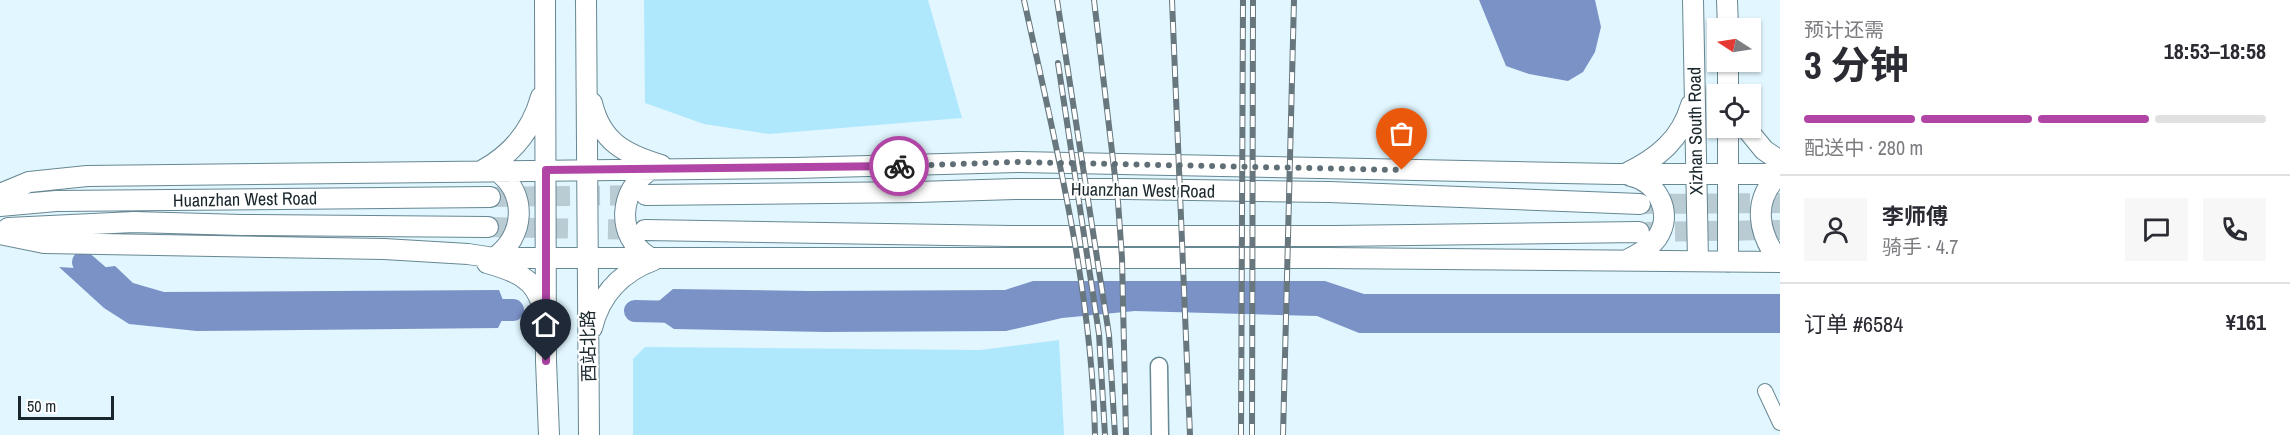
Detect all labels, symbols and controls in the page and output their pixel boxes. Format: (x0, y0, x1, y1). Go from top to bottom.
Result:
text: 预计还需 (1804, 16, 1884, 43)
north arrow (1707, 18, 1761, 72)
map controls (1707, 18, 1761, 138)
text: 18:53–18:58 (2164, 36, 2266, 66)
text: 3 分钟 (1804, 39, 1909, 91)
street label: Xizhan South Road (1681, 67, 1709, 195)
button: locate (1707, 84, 1761, 138)
pin (1376, 108, 1427, 170)
icon: bag (1385, 117, 1418, 150)
text: 配送中 · 280 m (1804, 134, 1923, 161)
courier (869, 136, 929, 196)
icon: bike (883, 150, 916, 183)
street label: Huanzhan West Road (1071, 176, 1215, 204)
street label: Huanzhan West Road (173, 185, 317, 213)
button: person (1804, 198, 1867, 261)
button: chat (2125, 198, 2188, 261)
button: phone (2203, 198, 2266, 261)
text: 李师傅 (1882, 201, 1948, 231)
text: 骑手 · 4.7 (1882, 233, 1958, 260)
pin (520, 299, 571, 361)
text: ¥161 (2226, 307, 2266, 337)
icon: home (529, 308, 562, 341)
text: 订单 #6584 (1804, 309, 1903, 339)
street label: 西站北路 (575, 310, 601, 382)
scale bar (18, 393, 114, 420)
text: 50 m (27, 395, 56, 417)

